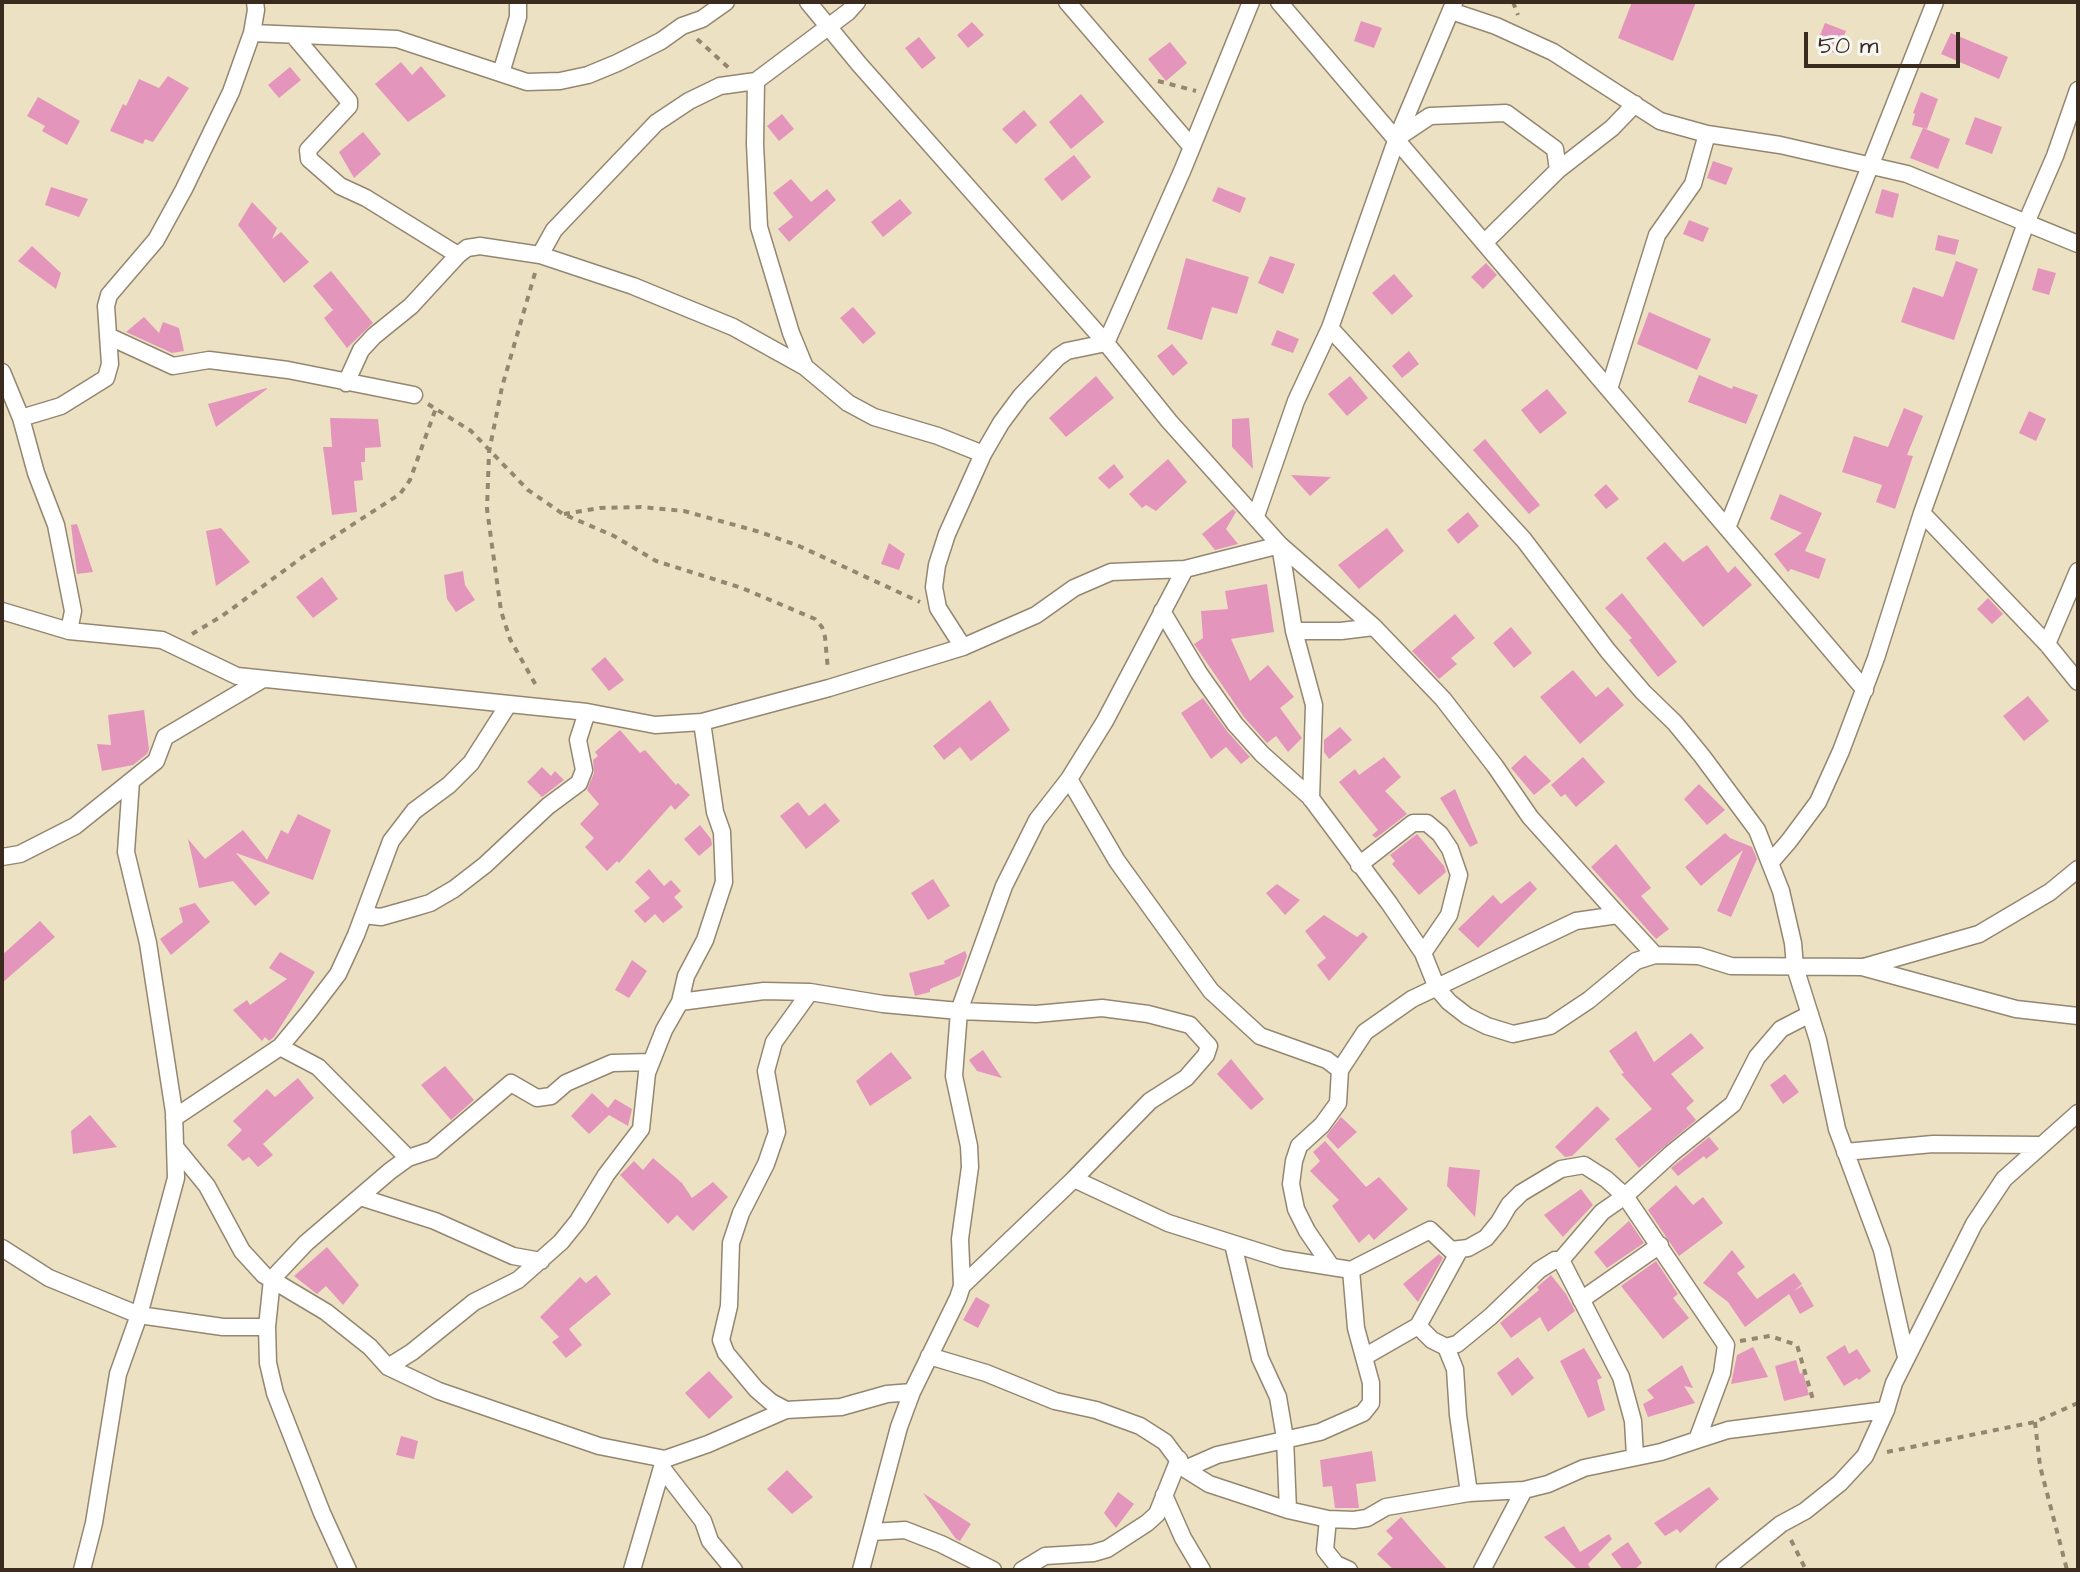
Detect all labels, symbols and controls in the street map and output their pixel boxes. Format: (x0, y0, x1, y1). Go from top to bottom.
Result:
scale bar (1808, 16, 1964, 66)
text: 50 m (1818, 29, 1878, 63)

